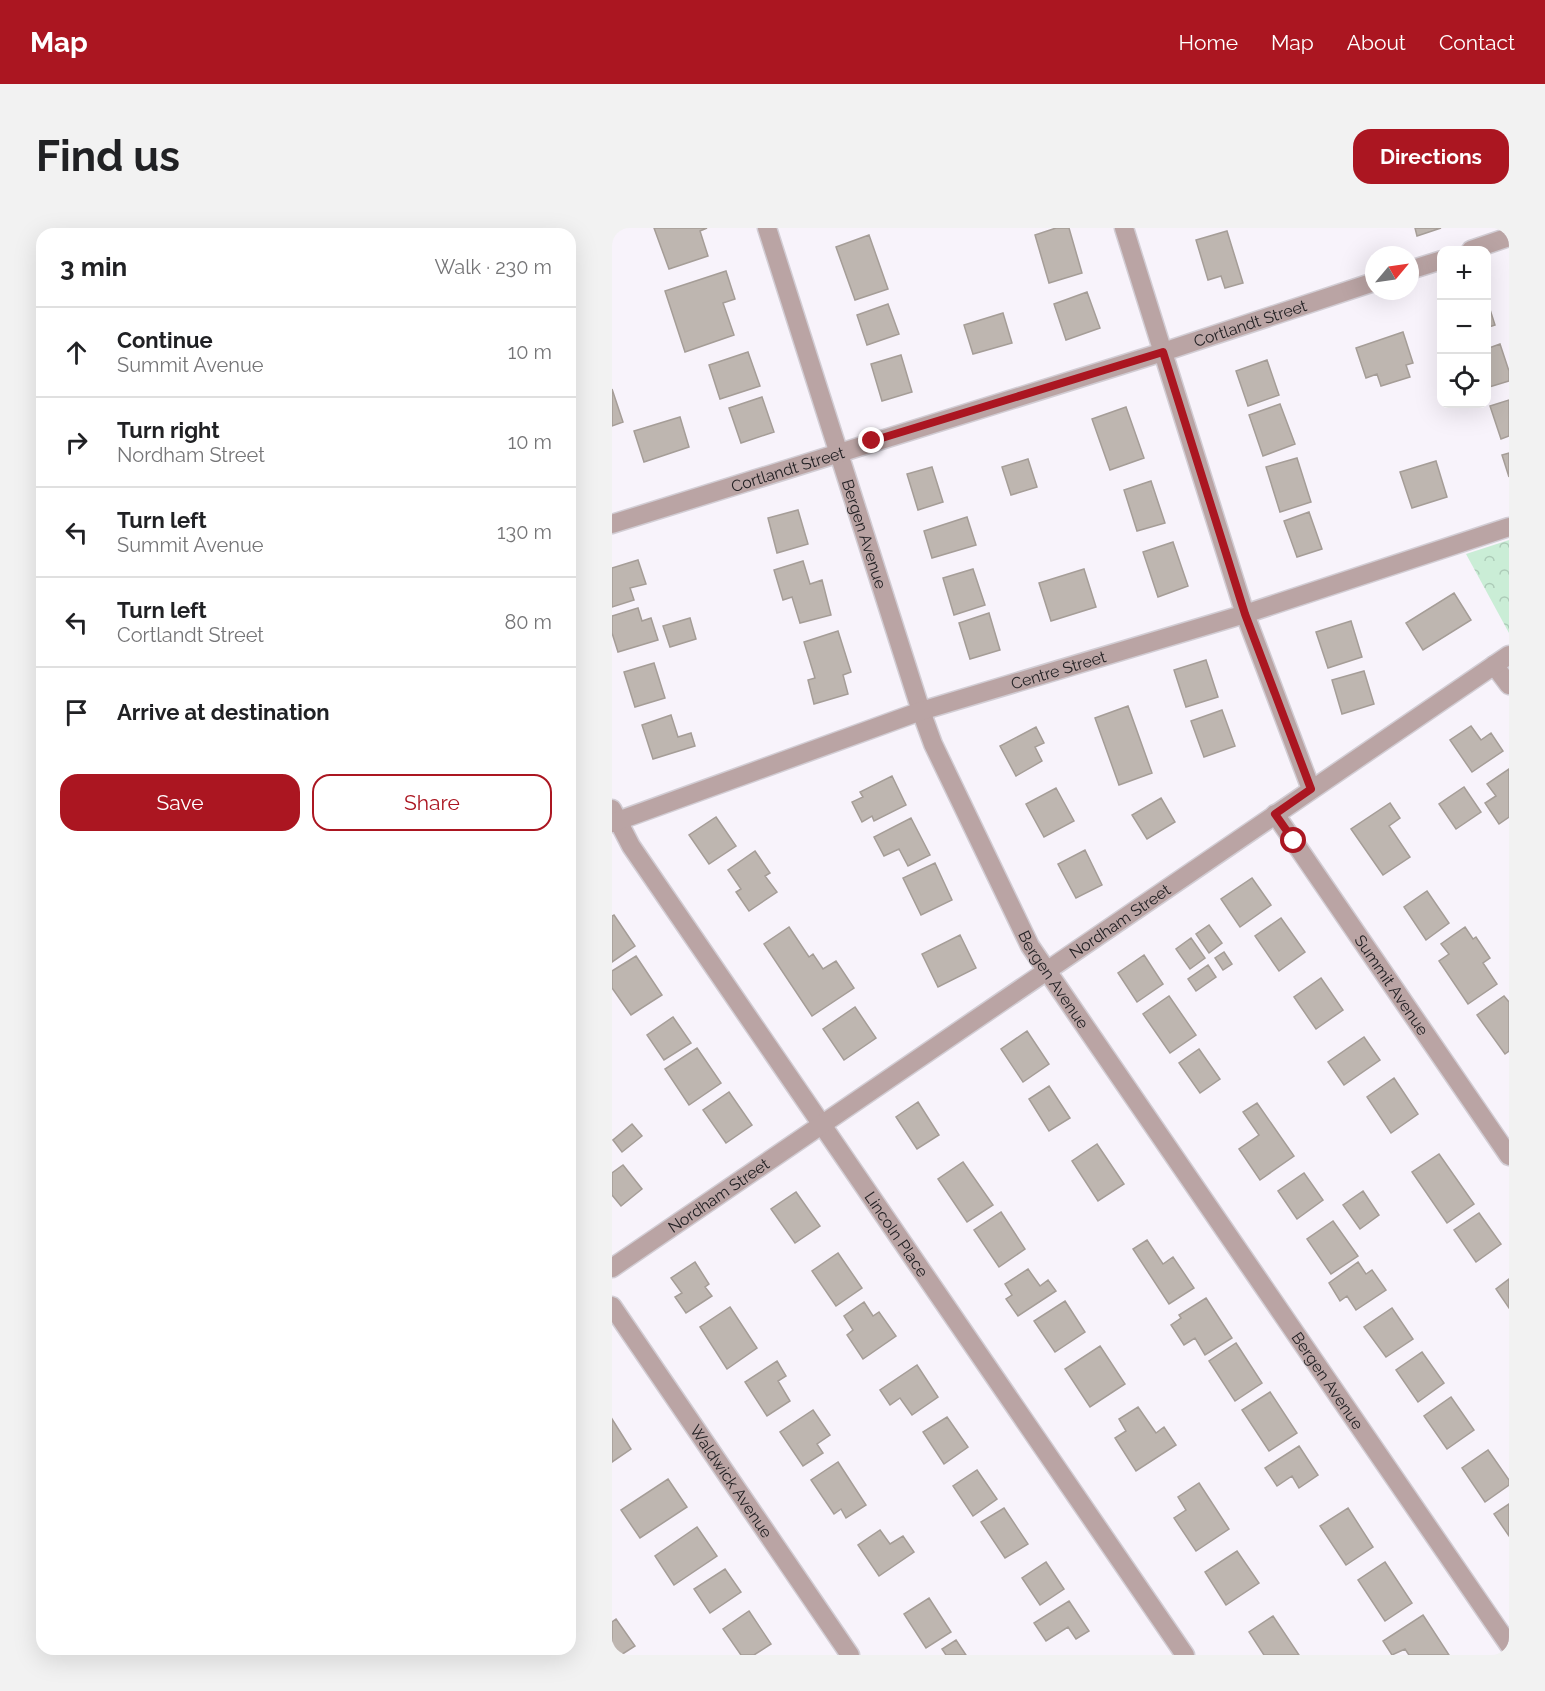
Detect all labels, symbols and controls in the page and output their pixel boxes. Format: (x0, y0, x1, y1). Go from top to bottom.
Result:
text: Map (30, 26, 88, 59)
text: Home (1179, 30, 1238, 55)
text: Map (1271, 30, 1314, 55)
text: About (1347, 30, 1406, 55)
text: Contact (1439, 30, 1515, 55)
button: Directions (1353, 129, 1509, 184)
text: Find us (36, 132, 180, 181)
north arrow (1365, 246, 1419, 300)
map controls (1437, 246, 1491, 408)
button: + (1437, 246, 1491, 300)
text: 3 min (60, 252, 127, 282)
text: Walk · 230 m (434, 255, 552, 279)
street label: Cortlandt Street (1191, 295, 1310, 351)
button: − (1437, 300, 1491, 354)
text: Continue (117, 327, 213, 353)
icon: ahead (60, 336, 93, 369)
text: 10 m (508, 340, 552, 364)
text: Summit Avenue (117, 353, 264, 377)
button: locate (1437, 354, 1491, 408)
text: Turn right (117, 417, 220, 443)
icon: right (60, 426, 93, 459)
route end (858, 427, 884, 453)
text: 10 m (508, 430, 552, 454)
street label: Cortlandt Street (729, 442, 847, 496)
text: Nordham Street (117, 443, 265, 467)
street label: Bergen Avenue (838, 477, 891, 591)
text: Turn left (117, 507, 207, 533)
icon: left (60, 516, 93, 549)
text: 130 m (497, 520, 552, 544)
text: Summit Avenue (117, 533, 264, 557)
text: Turn left (117, 597, 207, 623)
icon: left (60, 606, 93, 639)
text: 80 m (504, 610, 552, 634)
text: Cortlandt Street (117, 623, 264, 647)
street label: Centre Street (1008, 647, 1109, 693)
icon: arrive (60, 696, 93, 729)
text: Arrive at destination (117, 699, 330, 725)
button: Save (60, 774, 300, 831)
button: Share (312, 774, 552, 831)
route start (1280, 827, 1306, 853)
street label: Nordham Street (1066, 879, 1175, 962)
street label: Bergen Avenue (1014, 927, 1093, 1032)
street label: Summit Avenue (1351, 931, 1433, 1039)
street label: Nordham Street (664, 1154, 773, 1236)
street label: Lincoln Place (861, 1188, 933, 1280)
street label: Bergen Avenue (1288, 1328, 1368, 1433)
street label: Waldwick Avenue (686, 1421, 777, 1541)

